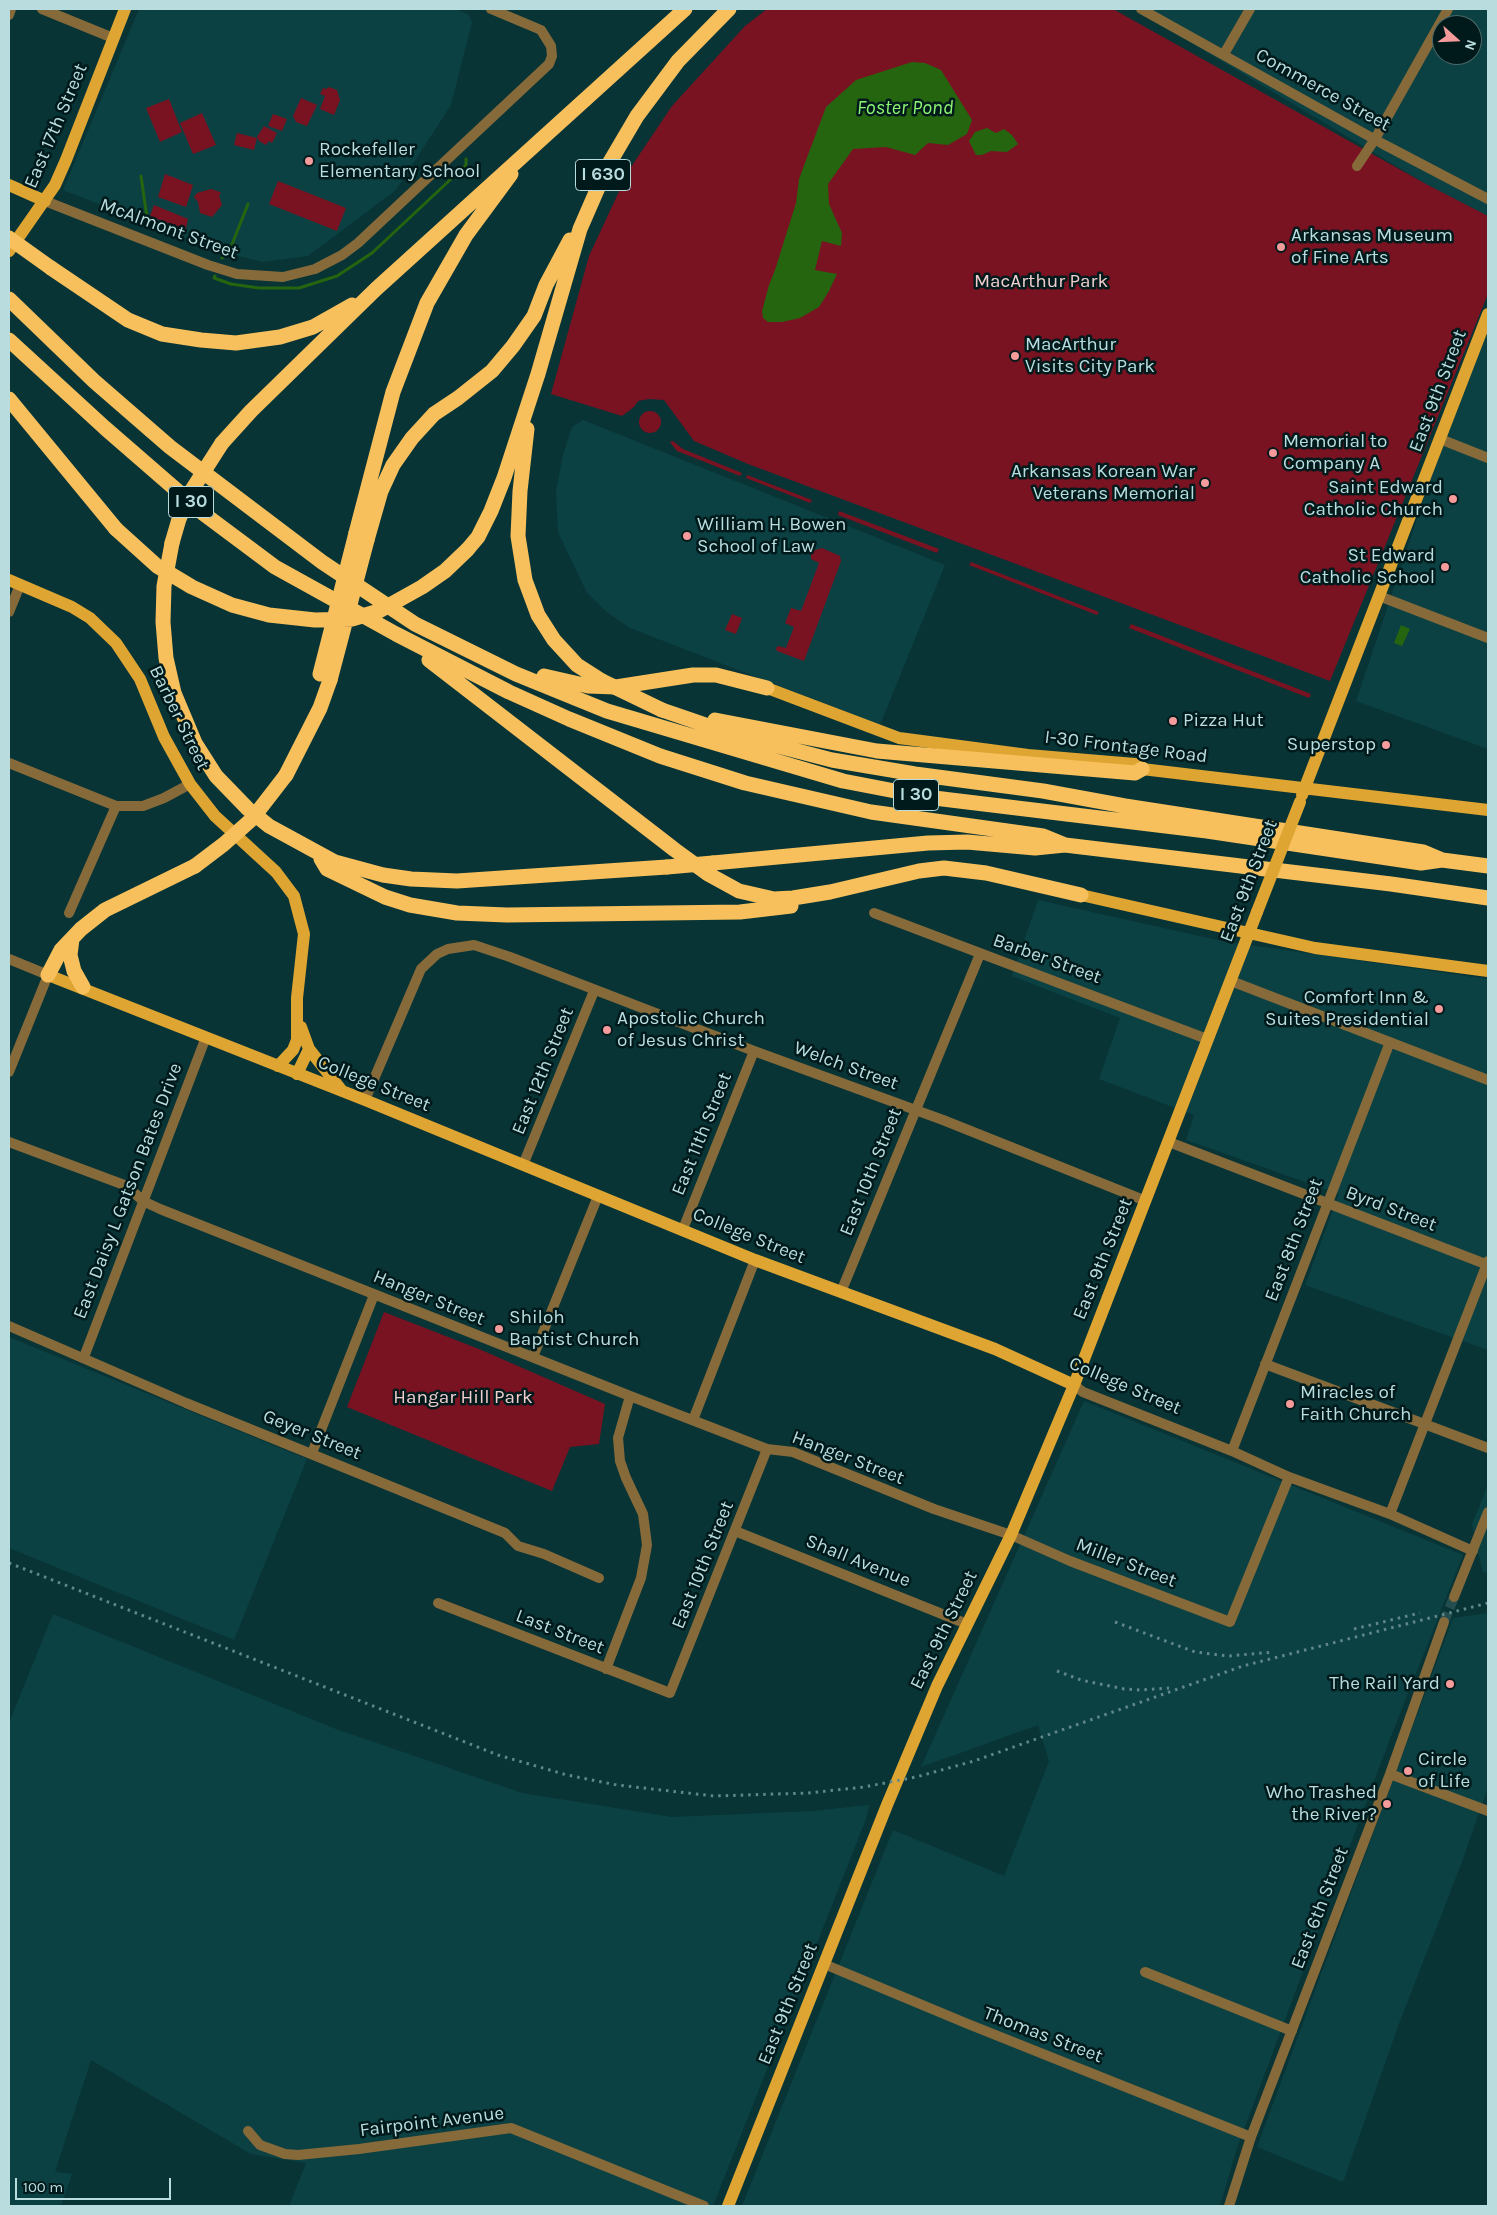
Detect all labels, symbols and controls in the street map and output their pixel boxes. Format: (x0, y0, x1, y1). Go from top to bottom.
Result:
north arrow (1432, 15, 1482, 65)
text: N (1461, 37, 1480, 53)
street label: Commerce Street (1252, 44, 1394, 136)
street label: East 17th Street (19, 60, 93, 192)
water label: Foster Pond (857, 96, 953, 120)
place label: Rockefeller Elementary School (319, 139, 480, 183)
marker: Rockefeller Elementary School (303, 155, 315, 167)
road number: I 630 (576, 160, 630, 190)
street label: McAlmont Street (97, 193, 241, 265)
place label: Arkansas Museum of Fine Arts (1291, 225, 1453, 269)
marker: Arkansas Museum of Fine Arts (1275, 241, 1287, 253)
park label: MacArthur Park (974, 271, 1108, 293)
street label: East 9th Street (1404, 327, 1472, 455)
place label: MacArthur Visits City Park (1025, 334, 1155, 378)
marker: MacArthur Visits City Park (1009, 350, 1021, 362)
place label: Memorial to Company A (1283, 431, 1387, 475)
marker: Memorial to Company A (1267, 447, 1279, 459)
place label: Arkansas Korean War Veterans Memorial (1011, 461, 1195, 505)
marker: Arkansas Korean War Veterans Memorial (1199, 477, 1211, 489)
place label: Saint Edward Catholic Church (1304, 477, 1443, 521)
road number: I 30 (168, 487, 214, 518)
marker: Saint Edward Catholic Church (1447, 493, 1459, 505)
place label: William H. Bowen School of Law (697, 514, 846, 558)
marker: William H. Bowen School of Law (681, 530, 693, 542)
place label: St Edward Catholic School (1300, 545, 1435, 589)
marker: St Edward Catholic School (1439, 561, 1451, 573)
street label: Barber Street (144, 662, 214, 774)
place label: Pizza Hut (1183, 710, 1264, 732)
marker: Pizza Hut (1167, 715, 1179, 727)
street label: I-30 Frontage Road (1043, 726, 1209, 768)
place label: Superstop (1287, 734, 1376, 756)
marker: Superstop (1380, 739, 1392, 751)
road number: I 30 (894, 780, 938, 810)
street label: East 9th Street (1215, 817, 1283, 945)
street label: Barber Street (990, 929, 1104, 989)
place label: Comfort Inn & Suites Presidential (1265, 987, 1429, 1031)
marker: Comfort Inn & Suites Presidential (1433, 1003, 1445, 1015)
street label: East 12th Street (507, 1004, 579, 1138)
place label: Apostolic Church of Jesus Christ (617, 1008, 765, 1052)
marker: Apostolic Church of Jesus Christ (601, 1024, 613, 1036)
street label: Welch Street (791, 1037, 901, 1095)
street label: College Street (314, 1051, 434, 1117)
street label: East Daisy L Gatson Bates Drive (69, 1060, 187, 1322)
street label: East 11th Street (667, 1069, 737, 1199)
street label: East 10th Street (835, 1105, 907, 1239)
street label: East 8th Street (1260, 1175, 1328, 1305)
street label: Byrd Street (1342, 1181, 1440, 1237)
street label: East 9th Street (1068, 1195, 1138, 1323)
street label: College Street (689, 1203, 809, 1269)
street label: Hanger Street (370, 1265, 488, 1331)
place label: Shiloh Baptist Church (509, 1307, 640, 1351)
marker: Shiloh Baptist Church (493, 1323, 505, 1335)
street label: College Street (1066, 1352, 1184, 1420)
place label: Miracles of Faith Church (1300, 1382, 1412, 1426)
park label: Hangar Hill Park (393, 1387, 533, 1409)
marker: Miracles of Faith Church (1284, 1398, 1296, 1410)
street label: Geyer Street (259, 1405, 365, 1465)
street label: Hanger Street (789, 1426, 907, 1490)
street label: East 10th Street (667, 1498, 739, 1632)
street label: Shall Avenue (802, 1530, 914, 1592)
street label: Miller Street (1073, 1533, 1179, 1593)
street label: East 9th Street (905, 1567, 983, 1693)
street label: Last Street (512, 1605, 608, 1659)
place label: The Rail Yard (1329, 1673, 1440, 1695)
marker: The Rail Yard (1444, 1678, 1456, 1690)
place label: Circle of Life (1418, 1749, 1470, 1793)
marker: Circle of Life (1402, 1765, 1414, 1777)
place label: Who Trashed the River? (1266, 1782, 1377, 1826)
marker: Who Trashed the River? (1381, 1798, 1393, 1810)
street label: East 6th Street (1286, 1844, 1354, 1972)
street label: East 9th Street (753, 1940, 823, 2068)
street label: Thomas Street (980, 2002, 1106, 2068)
street label: Fairpoint Avenue (359, 2102, 505, 2142)
scale bar (18, 2168, 174, 2200)
text: 100 m (23, 2178, 63, 2196)

